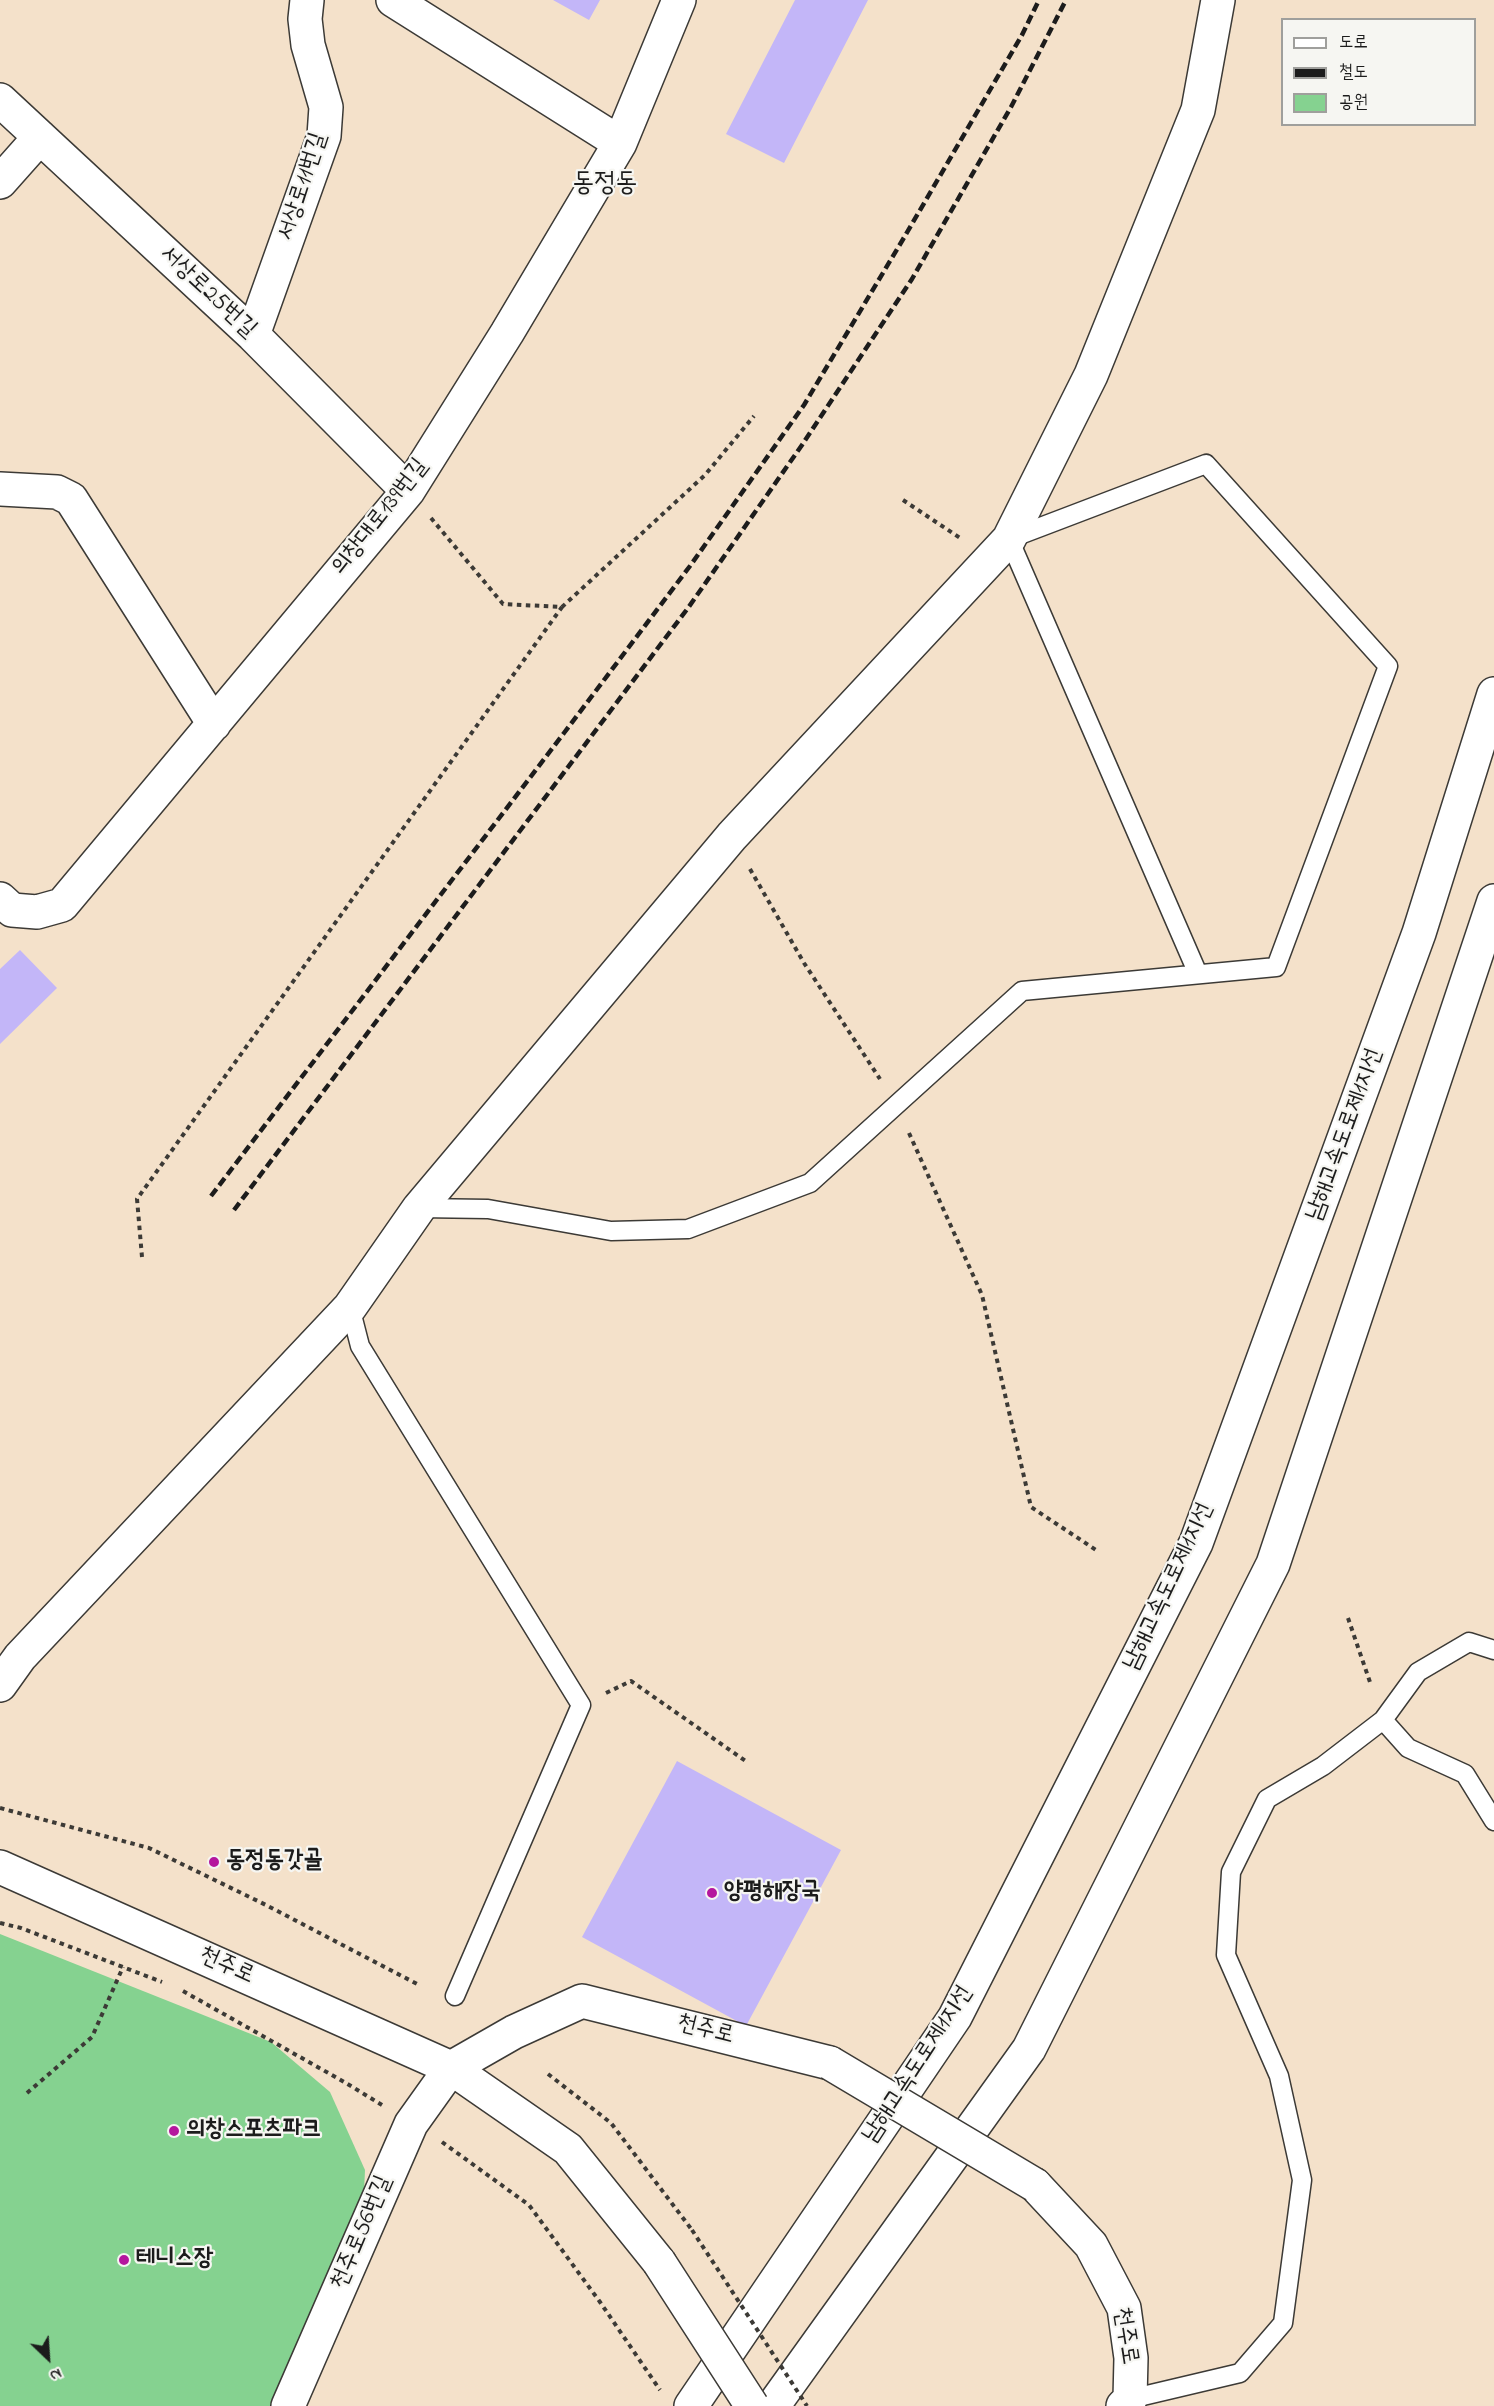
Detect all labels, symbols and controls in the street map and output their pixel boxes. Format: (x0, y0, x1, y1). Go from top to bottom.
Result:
legend (1281, 18, 1476, 126)
text: 도로 (1339, 30, 1368, 56)
text: 철도 (1339, 60, 1368, 86)
text: 공원 (1339, 90, 1368, 116)
street label: 서상로11번길 (273, 129, 335, 245)
district label: 동정동 (572, 170, 638, 202)
street label: 서상로25번길 (152, 241, 262, 345)
street label: 의창대로139번길 (326, 454, 436, 582)
street label: 남해고속도로제1지선 (1301, 1045, 1391, 1225)
street label: 남해고속도로제1지선 (1119, 1499, 1221, 1675)
place label: 동정동갓골 (226, 1848, 323, 1876)
marker: 동정동갓골 (207, 1855, 221, 1869)
place label: 양평해장국 (724, 1879, 821, 1907)
marker: 양평해장국 (705, 1886, 719, 1900)
street label: 천주로 (194, 1942, 258, 1992)
street label: 남해고속도로제1지선 (858, 1981, 980, 2149)
street label: 천주로 (673, 2010, 737, 2052)
place label: 의창스포츠파크 (186, 2117, 321, 2145)
marker: 의창스포츠파크 (167, 2124, 181, 2138)
street label: 천주로56번길 (326, 2172, 400, 2294)
place label: 테니스장 (136, 2246, 213, 2274)
marker: 테니스장 (117, 2253, 131, 2267)
street label: 천주로 (1105, 2305, 1143, 2367)
north arrow (18, 2328, 78, 2388)
text: N (46, 2361, 66, 2387)

